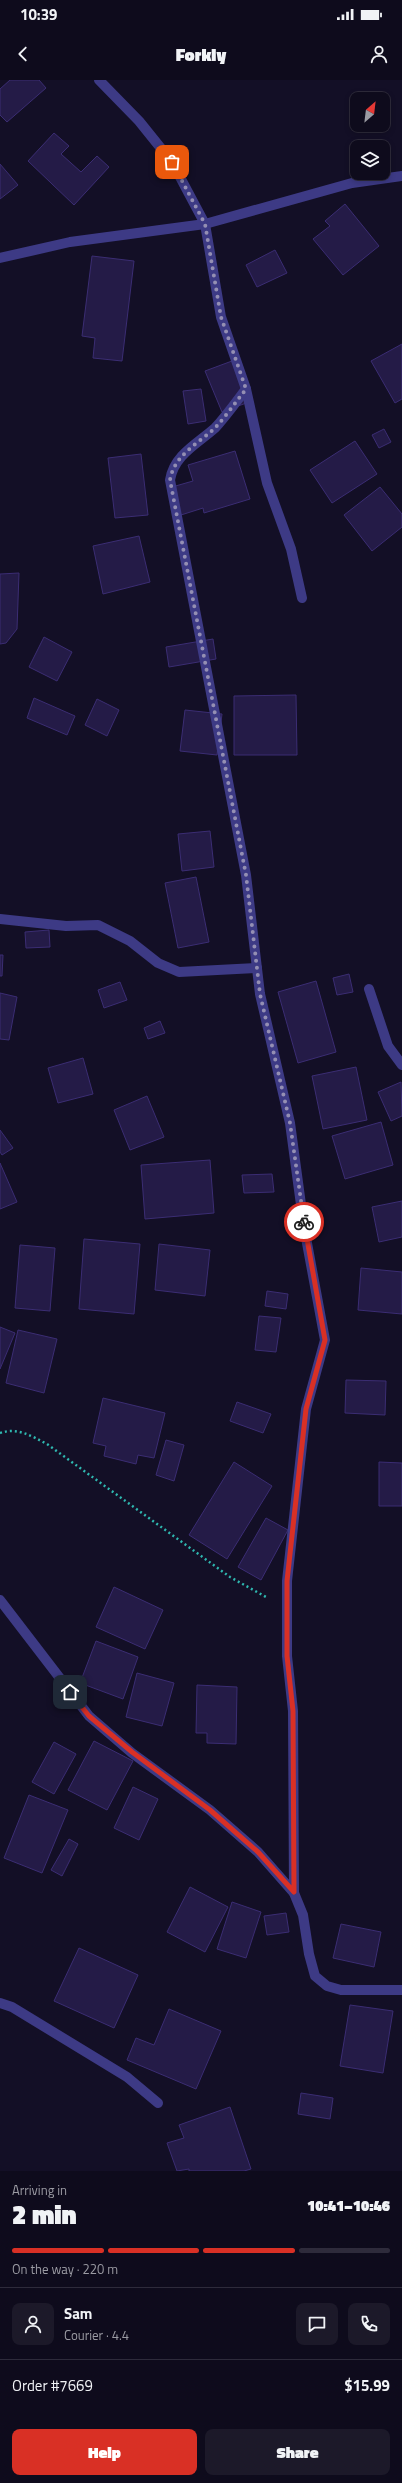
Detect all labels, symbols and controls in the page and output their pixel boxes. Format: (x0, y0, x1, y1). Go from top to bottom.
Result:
text: 10:39 (20, 3, 57, 26)
text: Forkly (176, 41, 226, 68)
icon: back (12, 43, 34, 65)
icon: person (368, 43, 390, 65)
north arrow (350, 92, 390, 132)
map controls (350, 92, 390, 180)
button: layers (350, 140, 390, 180)
pin (155, 145, 189, 179)
icon: bag (161, 151, 183, 173)
courier (284, 1202, 324, 1242)
icon: bike (293, 1211, 315, 1233)
pin (53, 1675, 87, 1709)
icon: home (59, 1681, 81, 1703)
text: Arriving in (12, 2180, 67, 2200)
text: 10:41–10:46 (307, 2194, 390, 2217)
text: 2 min (12, 2195, 77, 2234)
text: On the way · 220 m (12, 2259, 118, 2279)
text: Sam (64, 2302, 92, 2325)
button: person (12, 2303, 54, 2345)
button: chat (296, 2303, 338, 2345)
button: phone (348, 2303, 390, 2345)
text: Courier · 4.4 (64, 2325, 129, 2345)
text: Order #7669 (12, 2374, 93, 2397)
text: $15.99 (344, 2374, 390, 2397)
button: Help (12, 2429, 197, 2475)
button: Share (205, 2429, 390, 2475)

